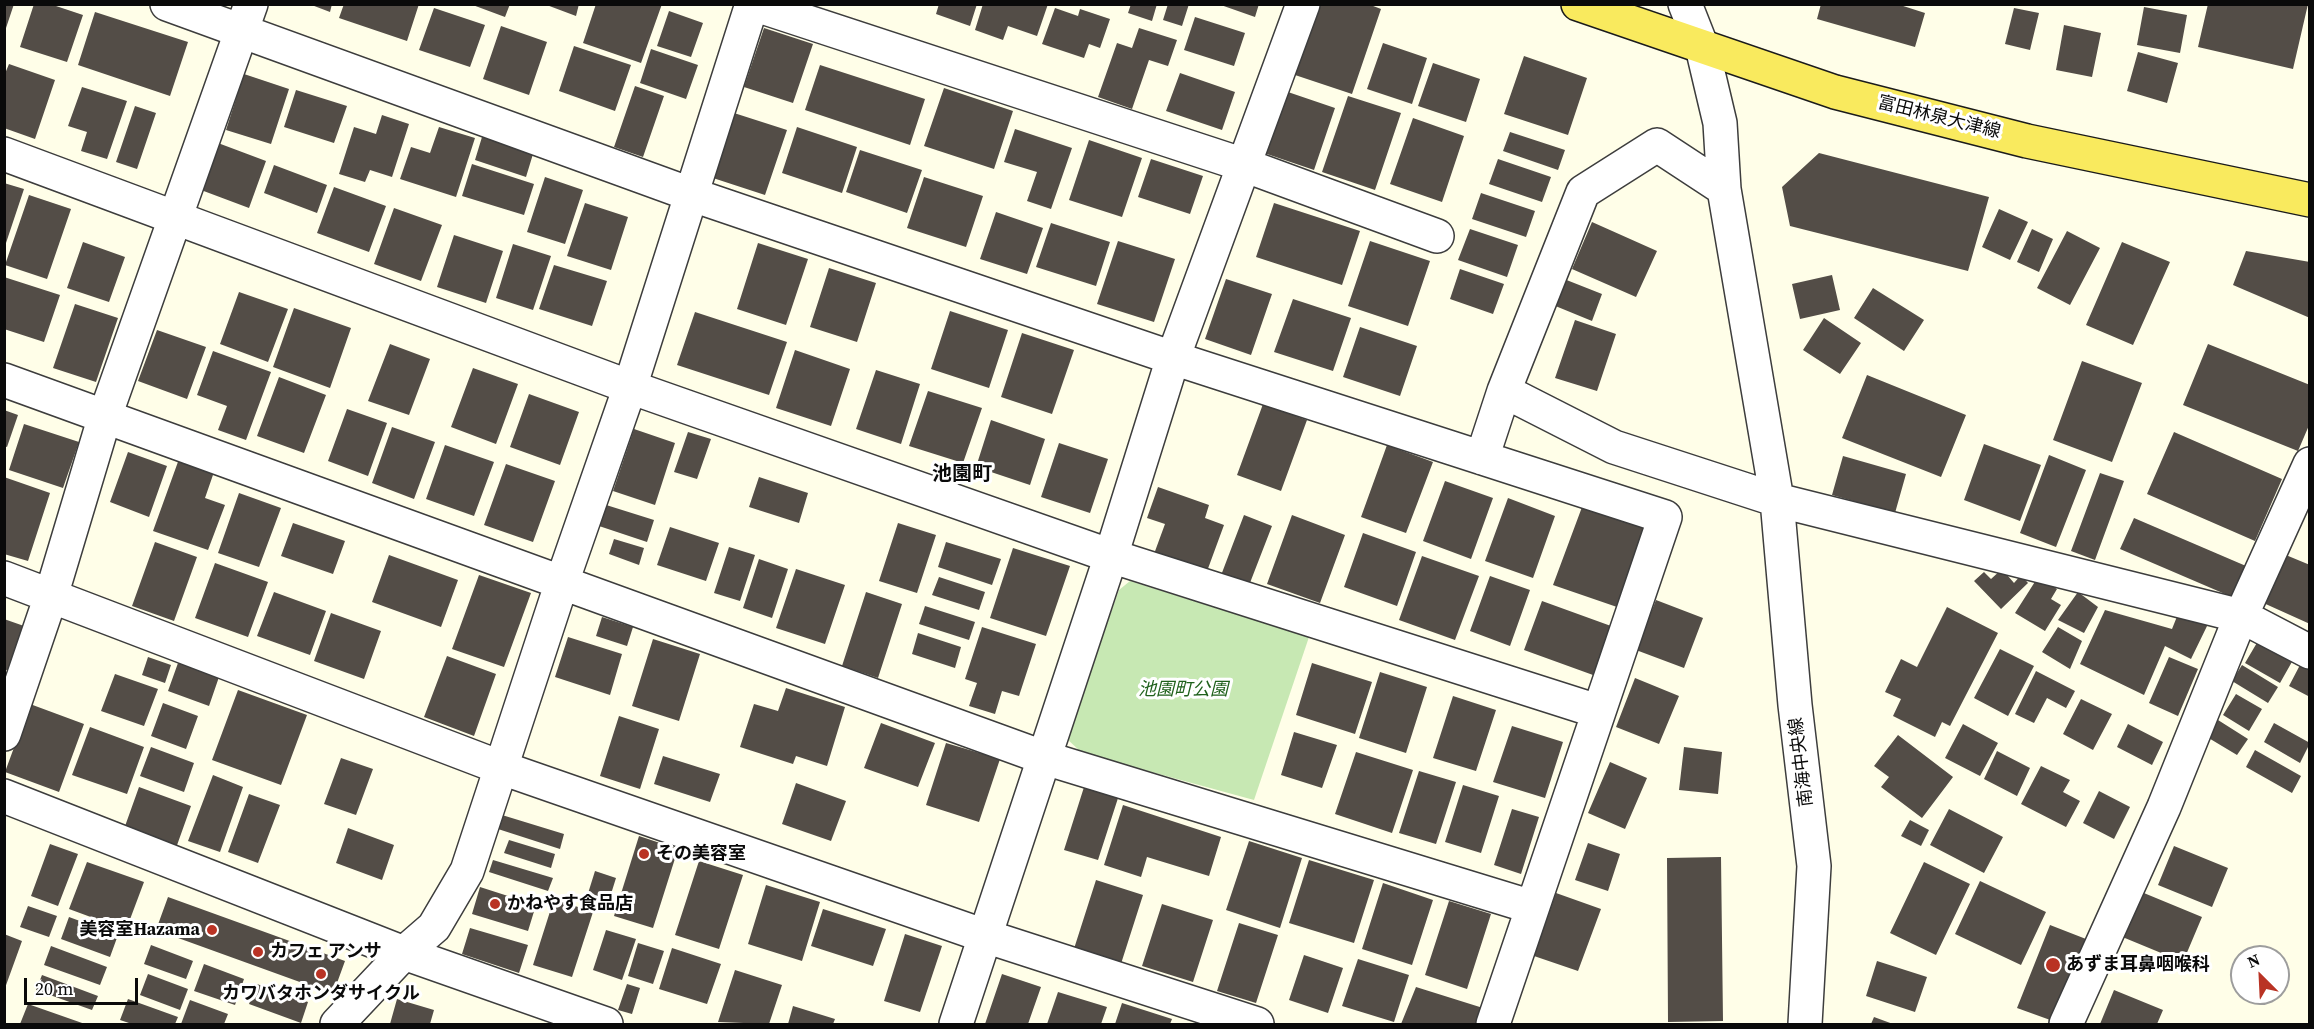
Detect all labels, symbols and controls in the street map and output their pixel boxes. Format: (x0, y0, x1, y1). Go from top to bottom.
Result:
street label: 富田林泉大津線 (1875, 92, 2003, 144)
district label: 池園町 (932, 463, 992, 487)
park label: 池園町公園 (1138, 679, 1228, 701)
street label: 南海中央線 (1786, 716, 1818, 808)
place label: その美容室 (656, 843, 746, 865)
marker: その美容室 (637, 847, 651, 861)
place label: かねやす食品店 (507, 893, 633, 915)
marker: かねやす食品店 (488, 897, 502, 911)
place label: 美容室Hazama (79, 919, 200, 941)
marker: 美容室Hazama (205, 923, 219, 937)
place label: カフェ アンサ (270, 941, 382, 963)
marker: カフェ アンサ (251, 945, 265, 959)
north arrow (2230, 945, 2290, 1005)
text: N (2244, 948, 2263, 973)
place label: あずま耳鼻咽喉科 (2066, 954, 2210, 976)
marker: あずま耳鼻咽喉科 (2044, 956, 2062, 974)
scale bar (27, 966, 141, 1004)
marker: カワバタホンダサイクル (314, 967, 328, 981)
text: 20 m (35, 976, 73, 1001)
place label: カワバタホンダサイクル (222, 983, 420, 1005)

